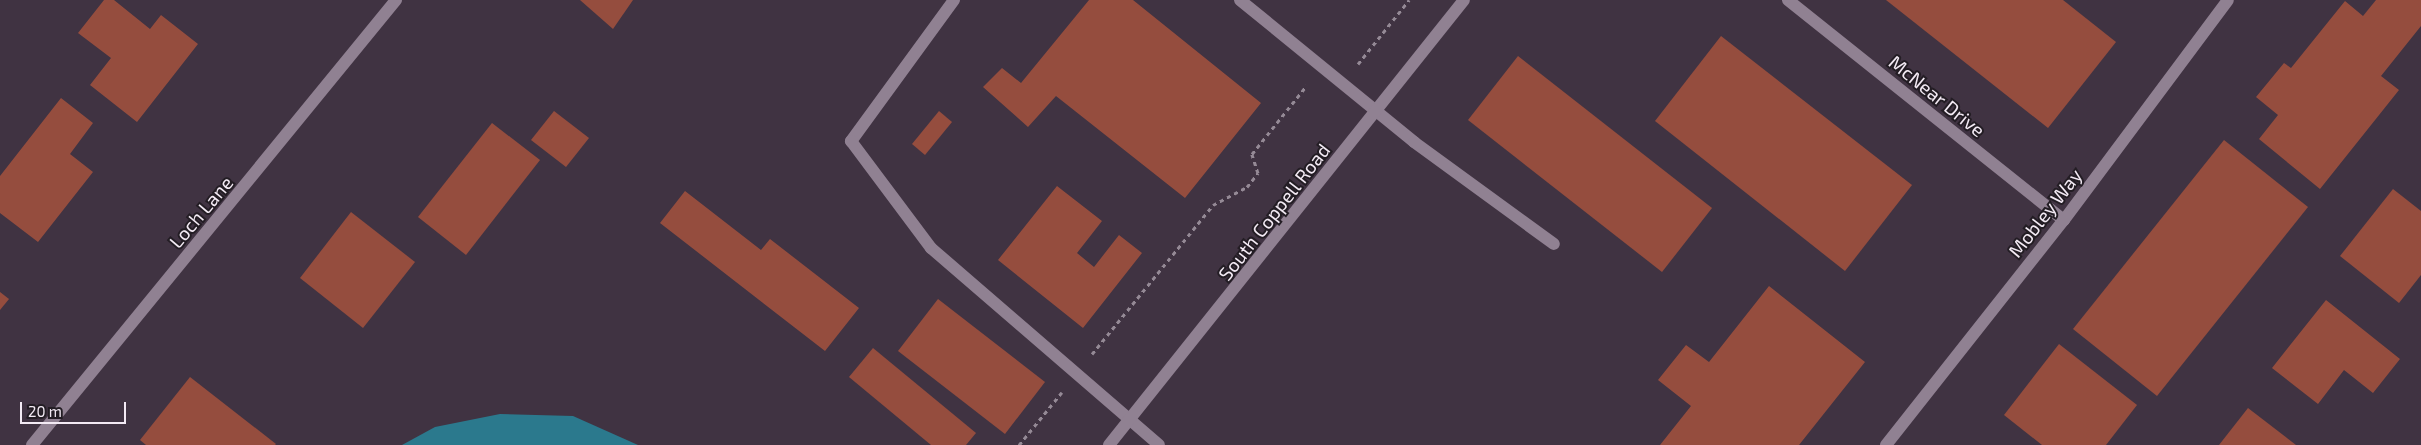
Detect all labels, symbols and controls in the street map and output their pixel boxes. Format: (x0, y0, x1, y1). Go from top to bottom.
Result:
street label: McNear Drive (1884, 50, 1990, 142)
street label: South Coppell Road (1213, 139, 1335, 285)
street label: Mobley Way (2003, 164, 2087, 262)
street label: Loch Lane (164, 172, 238, 252)
scale bar (22, 392, 129, 424)
text: 20 m (28, 402, 62, 420)

